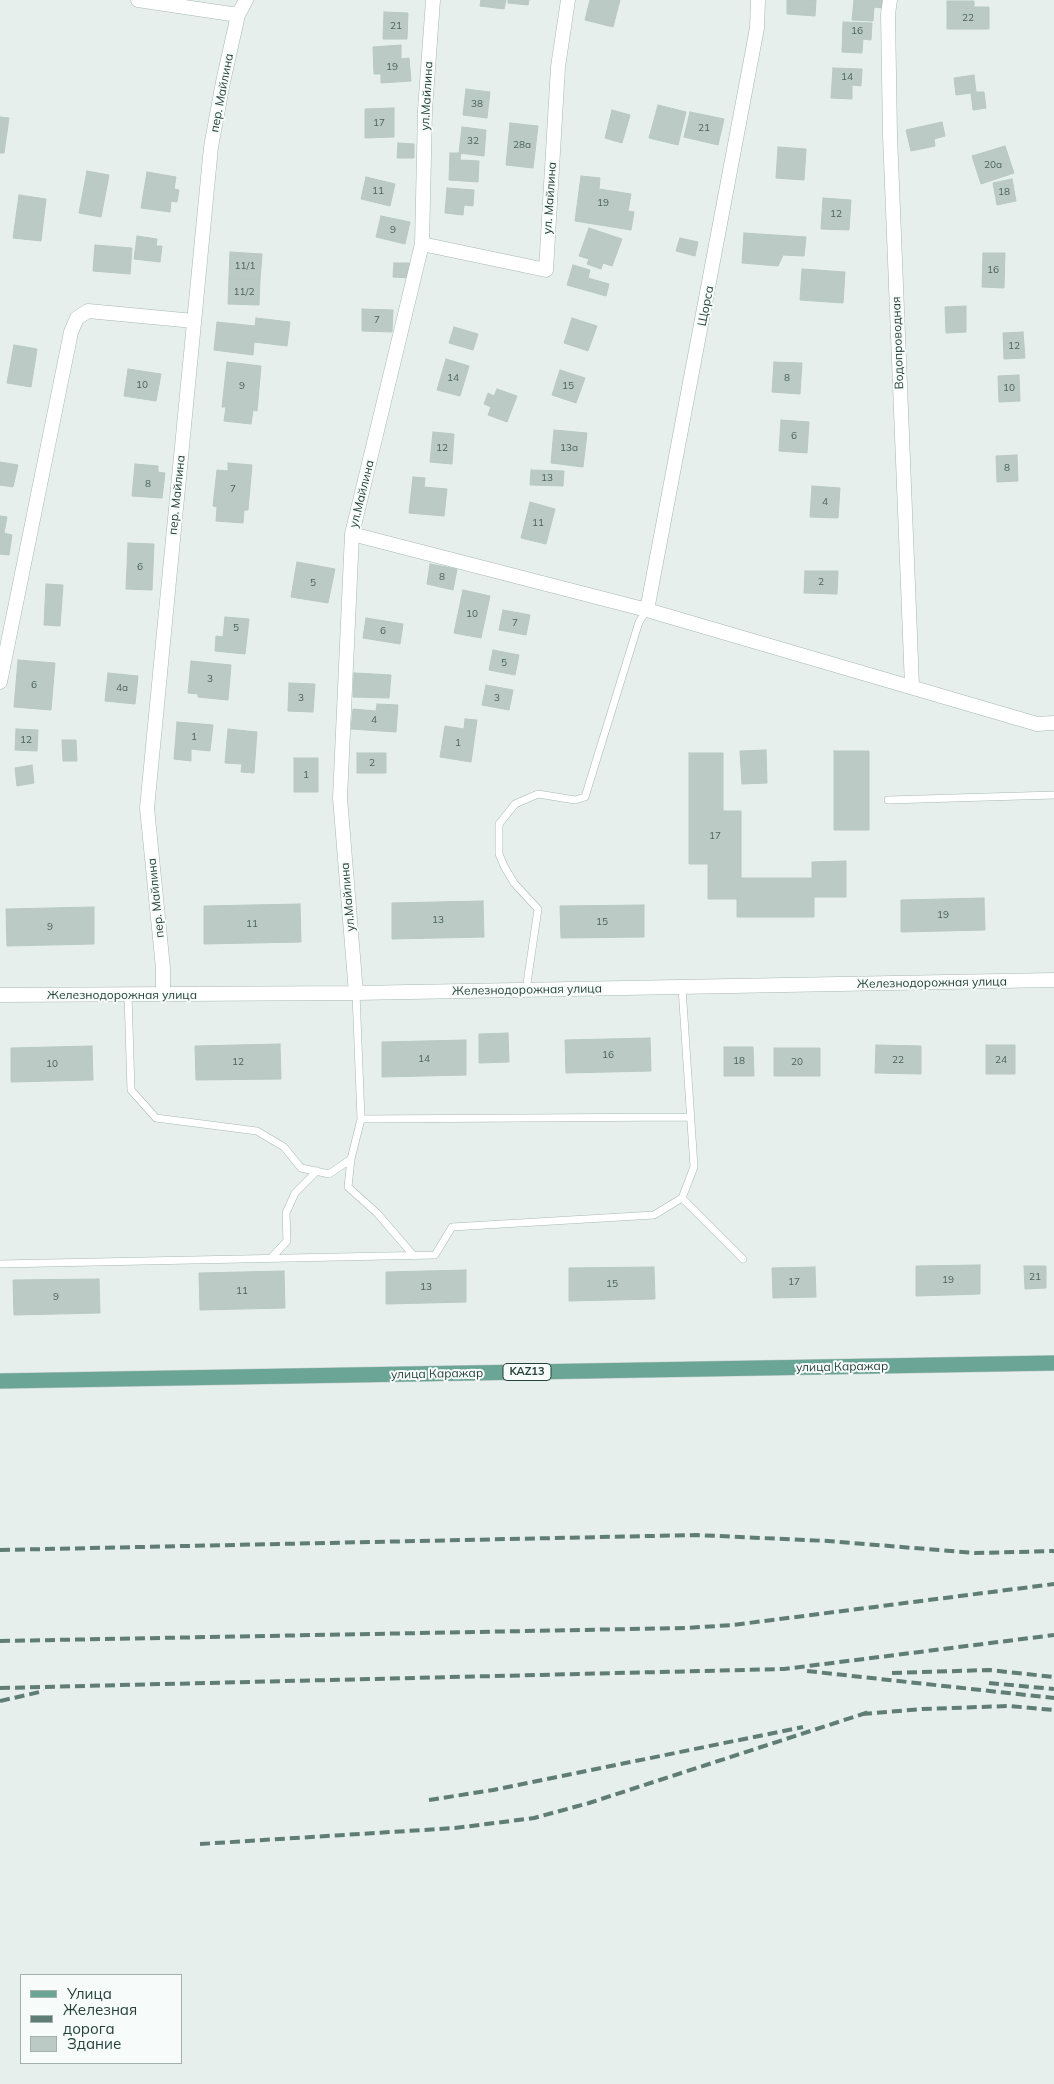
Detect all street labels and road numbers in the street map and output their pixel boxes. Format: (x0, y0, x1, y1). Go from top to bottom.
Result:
street label: пер. Майлина (207, 52, 237, 134)
street label: ул.Майлина (418, 61, 436, 131)
street label: ул. Майлина (540, 161, 560, 235)
street label: Щорса (695, 284, 717, 328)
street label: Водопроводная (889, 296, 907, 390)
street label: пер. Майлина (166, 454, 188, 536)
street label: ул.Майлина (347, 459, 377, 529)
street label: пер. Майлина (145, 857, 167, 939)
street label: ул.Майлина (338, 862, 358, 932)
street label: Железнодорожная улица (857, 974, 1007, 992)
street label: Железнодорожная улица (452, 981, 602, 999)
street label: Железнодорожная улица (47, 988, 197, 1002)
street label: улица Каражар (796, 1359, 888, 1375)
road number: KAZ13 (503, 1364, 551, 1380)
street label: улица Каражар (391, 1366, 483, 1382)

